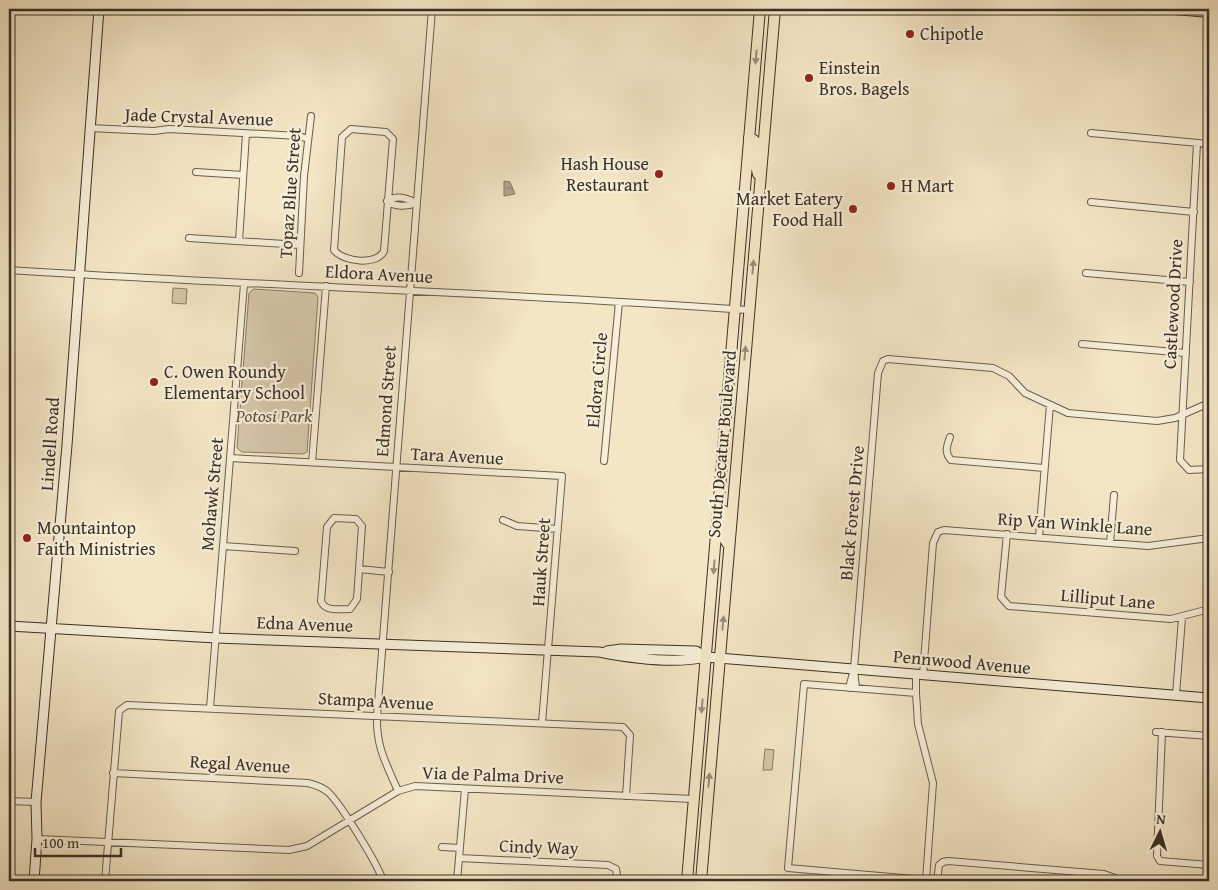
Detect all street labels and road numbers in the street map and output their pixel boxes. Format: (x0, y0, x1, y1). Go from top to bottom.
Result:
street label: Jade Crystal Avenue (122, 100, 274, 133)
street label: Topaz Blue Street (271, 126, 308, 260)
street label: Castlewood Drive (1156, 238, 1189, 370)
street label: Eldora Avenue (324, 257, 434, 290)
street label: Eldora Circle (579, 331, 614, 429)
street label: Edmond Street (368, 344, 403, 458)
street label: South Decatur Boulevard (700, 349, 743, 539)
street label: Lindell Road (33, 396, 66, 492)
street label: Mohawk Street (193, 436, 230, 552)
street label: Tara Avenue (410, 440, 504, 471)
street label: Black Forest Drive (832, 444, 871, 582)
street label: Rip Van Winkle Lane (997, 505, 1153, 542)
street label: Hauk Street (524, 516, 557, 607)
street label: Lilliput Lane (1060, 581, 1156, 616)
street label: Edna Avenue (256, 608, 354, 639)
street label: Pennwood Avenue (892, 642, 1032, 681)
street label: Stampa Avenue (317, 684, 435, 717)
street label: Regal Avenue (189, 747, 291, 780)
street label: Via de Palma Drive (422, 759, 565, 790)
street label: Cindy Way (499, 832, 579, 861)

